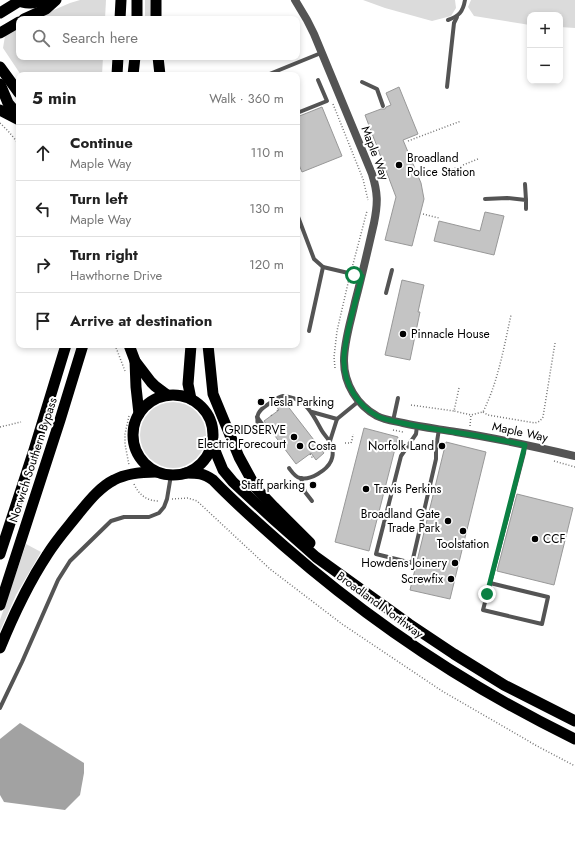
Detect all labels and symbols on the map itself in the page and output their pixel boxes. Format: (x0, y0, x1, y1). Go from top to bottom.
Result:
street label: Maple Way (356, 123, 394, 183)
place label: Broadland Police Station (407, 149, 475, 181)
marker: Broadland Police Station (394, 160, 404, 170)
route start (345, 266, 363, 284)
place label: Pinnacle House (411, 325, 490, 343)
marker: Pinnacle House (398, 329, 408, 339)
place label: Tesla Parking (269, 393, 334, 411)
street label: Norwich Southern Bypass (4, 395, 62, 525)
marker: Tesla Parking (256, 397, 266, 407)
street label: Maple Way (490, 417, 550, 447)
place label: GRIDSERVE Electric Forecourt (197, 421, 286, 453)
marker: GRIDSERVE Electric Forecourt (289, 432, 299, 442)
place label: Costa (308, 437, 336, 455)
place label: Norfolk Land (368, 437, 434, 455)
marker: Costa (295, 441, 305, 451)
marker: Norfolk Land (437, 441, 447, 451)
place label: Staff parking (241, 476, 305, 494)
marker: Staff parking (308, 480, 318, 490)
place label: Travis Perkins (374, 480, 441, 498)
marker: Travis Perkins (361, 484, 371, 494)
place label: Broadland Gate Trade Park (361, 505, 441, 537)
marker: Broadland Gate Trade Park (443, 516, 453, 526)
marker: Toolstation (458, 526, 468, 536)
place label: CCF (543, 530, 565, 548)
marker: CCF (530, 534, 540, 544)
place label: Toolstation (437, 535, 489, 553)
place label: Howdens Joinery (361, 554, 448, 572)
marker: Howdens Joinery (450, 558, 460, 568)
street label: Broadland Northway (333, 567, 428, 643)
place label: Screwfix (401, 570, 444, 588)
marker: Screwfix (446, 574, 456, 584)
route end (478, 585, 496, 603)

